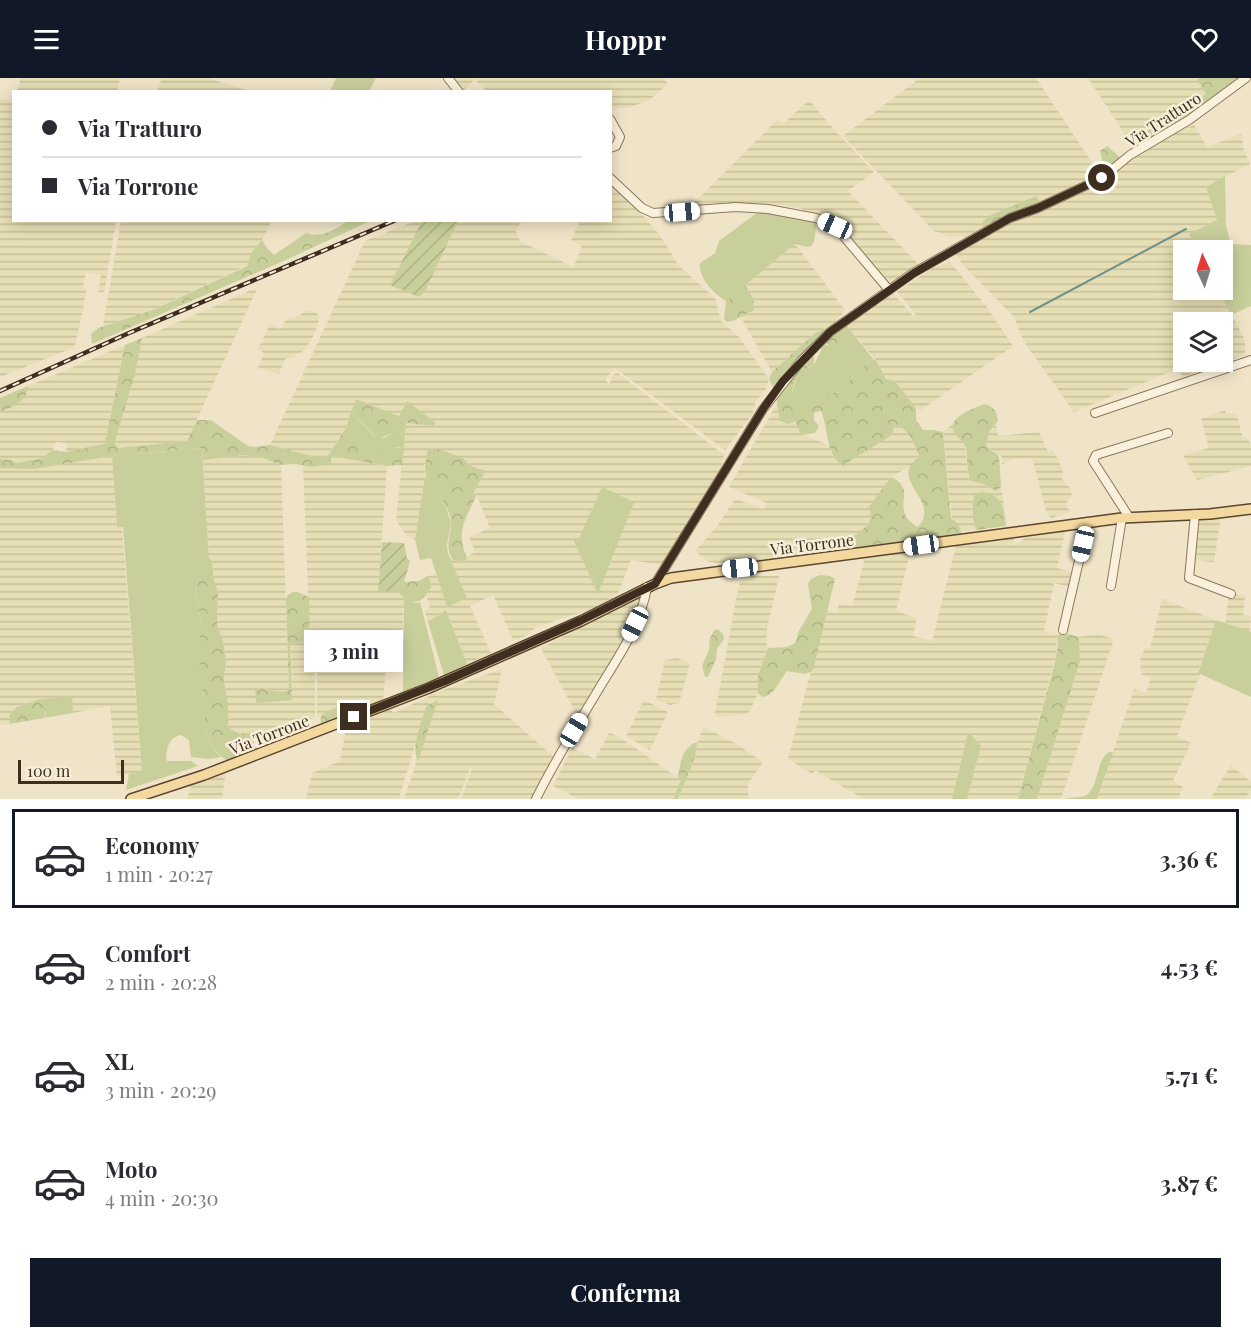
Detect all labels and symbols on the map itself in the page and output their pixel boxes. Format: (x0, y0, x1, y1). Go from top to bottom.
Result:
street label: Via Tratturo (1120, 87, 1205, 152)
route start (1088, 164, 1115, 191)
car (663, 201, 701, 223)
car (815, 210, 855, 242)
north arrow (1173, 240, 1233, 300)
car (1070, 524, 1096, 564)
street label: Via Torrone (768, 528, 855, 560)
car (902, 534, 940, 556)
car (721, 557, 759, 579)
car (619, 604, 651, 644)
callout: 3 min (304, 630, 404, 672)
route end (340, 703, 367, 730)
street label: Via Torrone (225, 709, 312, 759)
car (557, 710, 591, 750)
scale bar (18, 757, 124, 784)

